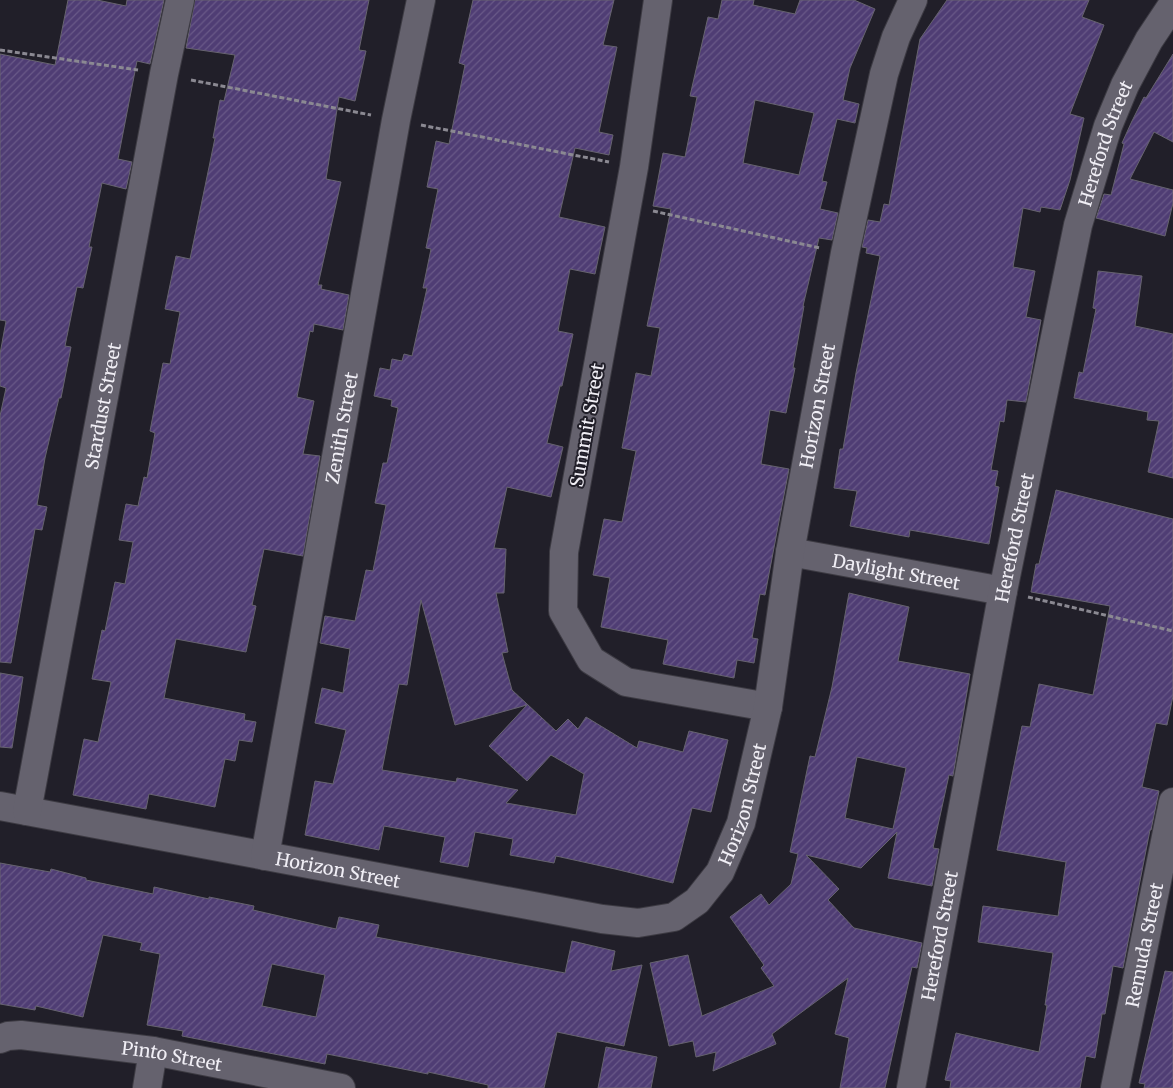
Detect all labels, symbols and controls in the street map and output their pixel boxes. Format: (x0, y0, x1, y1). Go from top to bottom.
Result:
street label: Hereford Street (1073, 76, 1137, 209)
street label: Stardust Street (79, 341, 125, 471)
street label: Horizon Street (794, 341, 840, 470)
street label: Summit Street (565, 361, 609, 489)
street label: Zenith Street (320, 370, 362, 485)
street label: Hereford Street (990, 471, 1038, 604)
street label: Daylight Street (831, 548, 962, 594)
street label: Horizon Street (713, 741, 771, 869)
street label: Horizon Street (274, 846, 402, 892)
street label: Hereford Street (916, 869, 963, 1003)
street label: Remuda Street (1120, 880, 1168, 1009)
street label: Pinto Street (120, 1036, 224, 1076)

